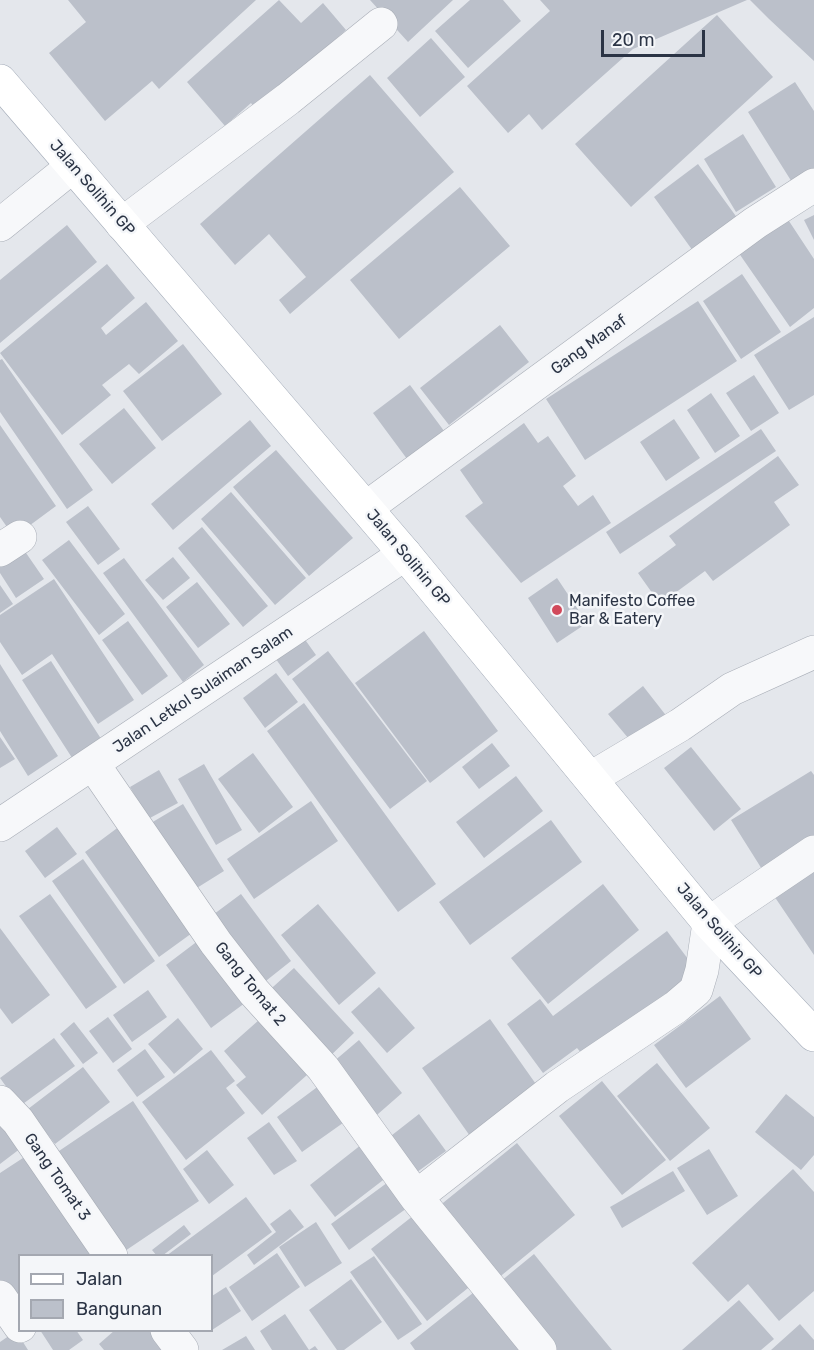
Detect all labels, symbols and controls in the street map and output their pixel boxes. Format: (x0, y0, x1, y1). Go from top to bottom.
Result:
scale bar (604, 18, 708, 56)
text: 20 m (612, 29, 654, 51)
street label: Jalan Solihin GP (45, 136, 139, 240)
street label: Gang Manaf (547, 311, 631, 379)
street label: Jalan Solihin GP (362, 506, 454, 610)
place label: Manifesto Coffee Bar & Eatery (569, 591, 695, 629)
marker: Manifesto Coffee Bar & Eatery (550, 603, 564, 617)
street label: Jalan Letkol Sulaiman Salam (109, 623, 297, 757)
street label: Jalan Solihin GP (672, 879, 766, 983)
street label: Gang Tomat 2 (210, 938, 290, 1030)
street label: Gang Tomat 3 (20, 1129, 94, 1225)
legend (18, 1254, 213, 1332)
text: Jalan (76, 1268, 123, 1290)
text: Bangunan (76, 1298, 162, 1320)

